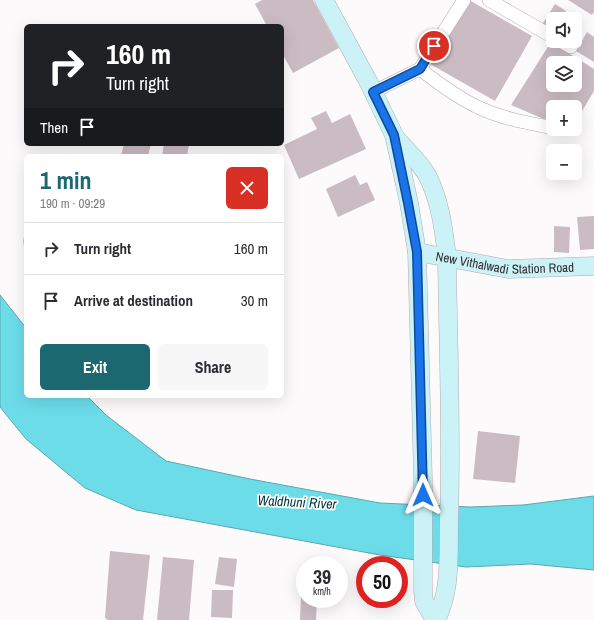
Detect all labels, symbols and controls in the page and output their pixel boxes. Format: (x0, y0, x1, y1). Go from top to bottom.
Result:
map controls (546, 12, 582, 180)
button: sound (546, 12, 582, 48)
pin (417, 29, 451, 63)
text: 160 m (106, 35, 171, 73)
icon: arrive (423, 35, 445, 57)
icon: right (40, 40, 92, 92)
button: layers (546, 56, 582, 92)
text: Turn right (106, 71, 169, 96)
button: + (546, 100, 582, 136)
icon: arrive (76, 116, 98, 138)
text: Then (40, 117, 68, 138)
button: − (546, 144, 582, 180)
text: 1 min (40, 164, 91, 196)
button: close (226, 167, 268, 209)
text: 190 m · 09:29 (40, 195, 105, 212)
icon: right (40, 238, 62, 260)
text: Turn right (74, 238, 131, 259)
text: 160 m (234, 238, 268, 259)
street label: New Vithalwadi Station Road (434, 247, 574, 278)
icon: arrive (40, 290, 62, 312)
text: Arrive at destination (74, 290, 193, 311)
text: 30 m (241, 290, 268, 311)
button: Exit (40, 344, 150, 390)
button: Share (158, 344, 268, 390)
position arrow (402, 474, 444, 516)
water label: Waldhuni River (257, 491, 338, 513)
speed limit sign: 50 (356, 556, 408, 608)
text: 39 (313, 563, 331, 590)
text: km/h (313, 585, 331, 598)

